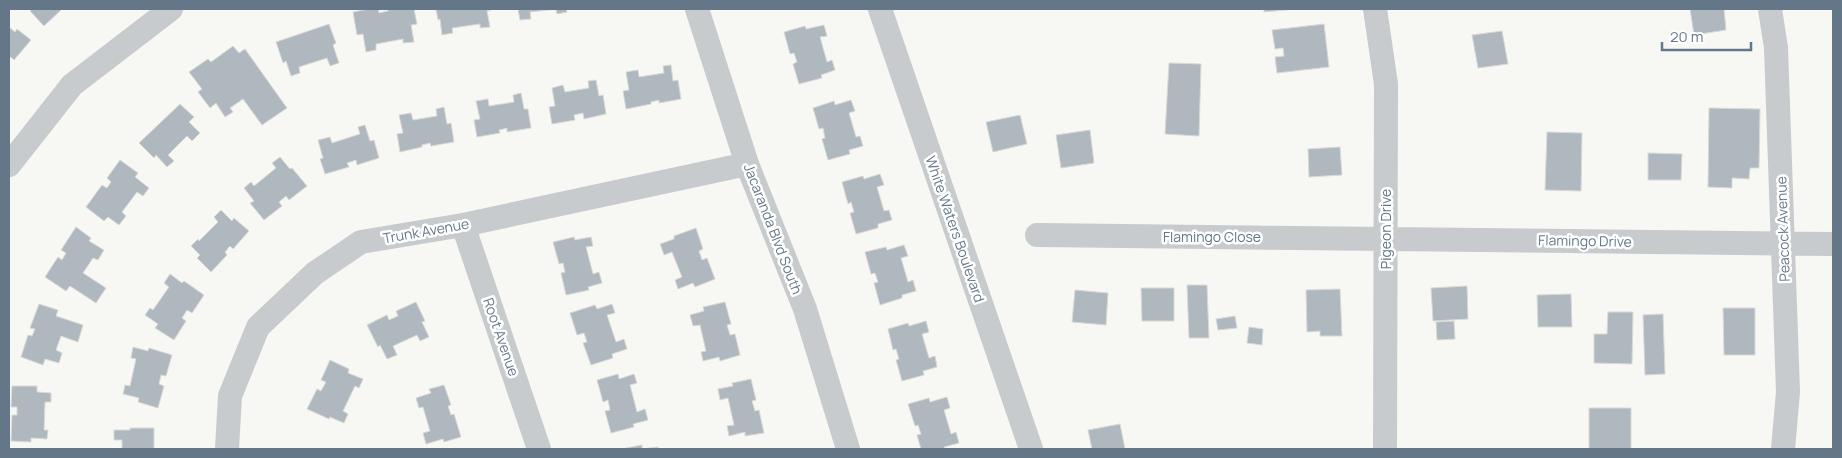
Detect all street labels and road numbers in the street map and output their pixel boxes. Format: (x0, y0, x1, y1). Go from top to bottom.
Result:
street label: White Waters Boulevard (921, 153, 989, 305)
street label: Jacaranda Blvd South (740, 161, 807, 297)
street label: Peacock Avenue (1771, 176, 1794, 282)
street label: Pigeon Drive (1376, 189, 1395, 269)
street label: Trunk Avenue (381, 214, 470, 247)
street label: Flamingo Close (1163, 227, 1261, 246)
street label: Flamingo Drive (1538, 230, 1632, 251)
street label: Root Avenue (479, 295, 524, 379)

